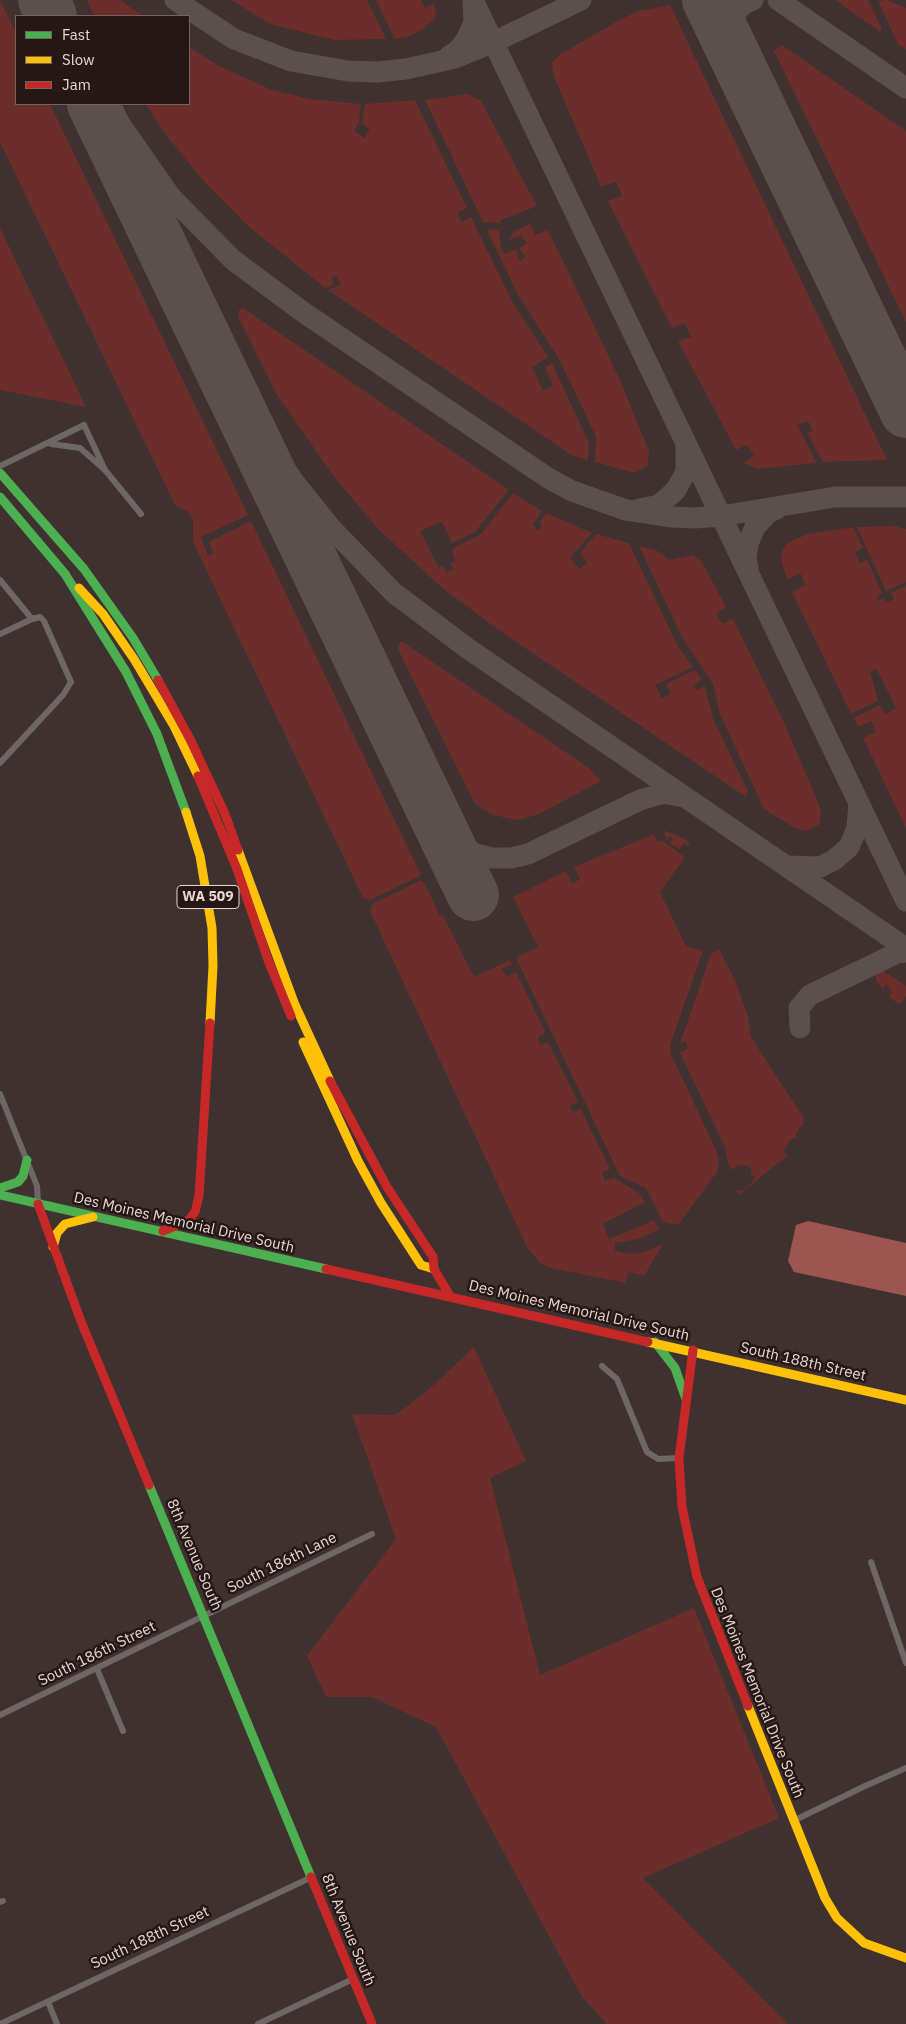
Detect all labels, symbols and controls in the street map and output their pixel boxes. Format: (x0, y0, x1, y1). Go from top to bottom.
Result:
legend (15, 15, 190, 105)
text: Fast (62, 25, 90, 44)
text: Slow (62, 50, 95, 69)
text: Jam (62, 75, 91, 94)
road number: WA 509 (177, 886, 239, 909)
street label: Des Moines Memorial Drive South (72, 1189, 296, 1257)
street label: Des Moines Memorial Drive South (467, 1277, 691, 1345)
street label: South 188th Street (738, 1339, 868, 1385)
street label: 8th Avenue South (162, 1497, 226, 1613)
street label: South 186th Lane (224, 1529, 340, 1597)
street label: Des Moines Memorial Drive South (706, 1585, 808, 1801)
street label: South 186th Street (35, 1618, 159, 1690)
street label: 8th Avenue South (317, 1871, 379, 1989)
street label: South 188th Street (88, 1903, 212, 1973)

